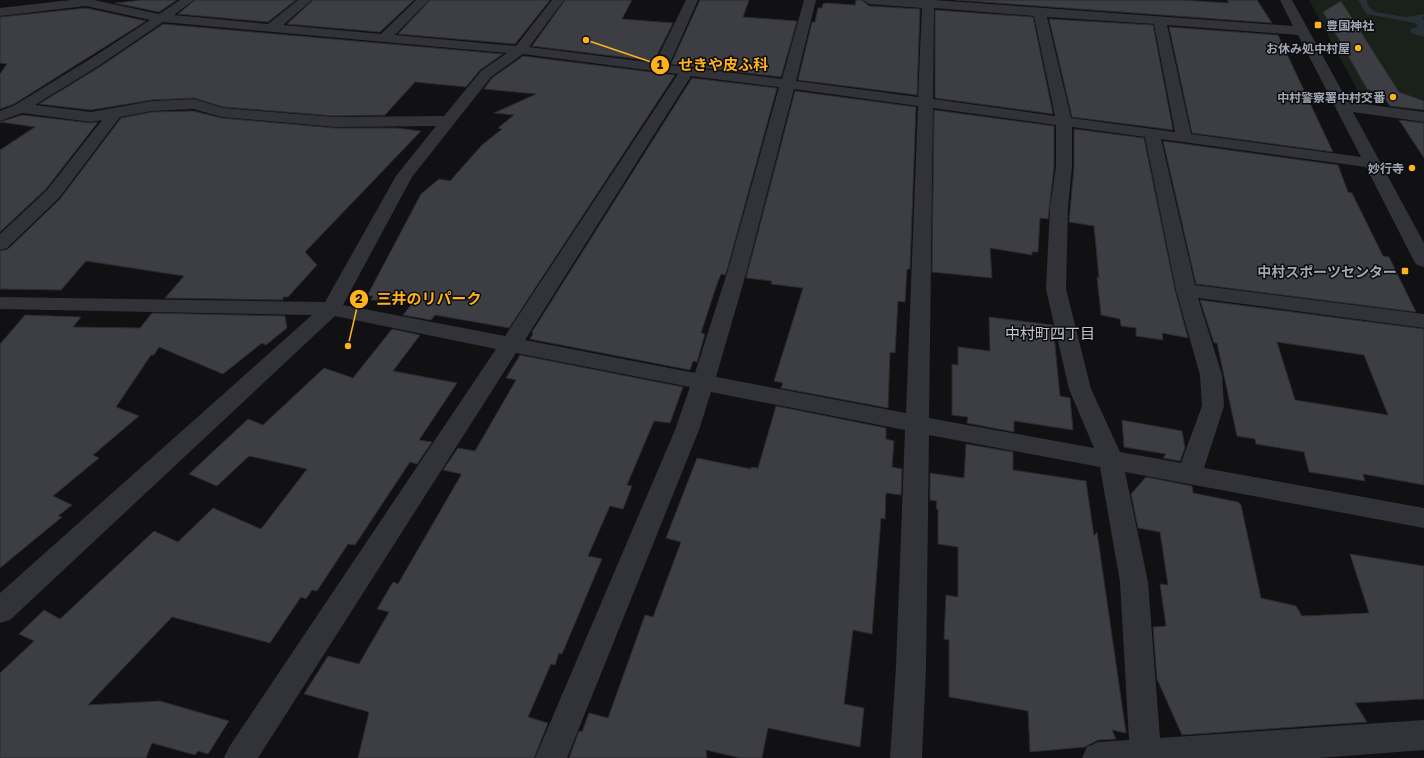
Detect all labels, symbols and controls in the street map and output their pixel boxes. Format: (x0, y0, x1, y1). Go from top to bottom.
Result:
place label: 豊国神社 (1326, 18, 1374, 33)
marker: 豊国神社 (1313, 20, 1323, 30)
place label: お休み処中村屋 (1266, 41, 1350, 56)
marker: お休み処中村屋 (1353, 43, 1363, 53)
callout: せきや皮ふ科 (650, 52, 776, 79)
text: せきや皮ふ科 (678, 55, 768, 73)
text: 1 (657, 57, 663, 72)
place label: 中村警察署中村交番 (1277, 90, 1386, 105)
marker: 中村警察署中村交番 (1388, 92, 1398, 102)
place label: 妙行寺 (1368, 161, 1404, 176)
marker: 妙行寺 (1407, 163, 1417, 173)
place label: 中村スポーツセンター (1257, 263, 1397, 280)
marker: 中村スポーツセンター (1400, 266, 1410, 276)
callout: 三井のリパーク (349, 286, 490, 313)
text: 三井のリパーク (376, 289, 482, 307)
text: 2 (355, 291, 363, 306)
district label: 中村町四丁目 (1005, 324, 1095, 342)

